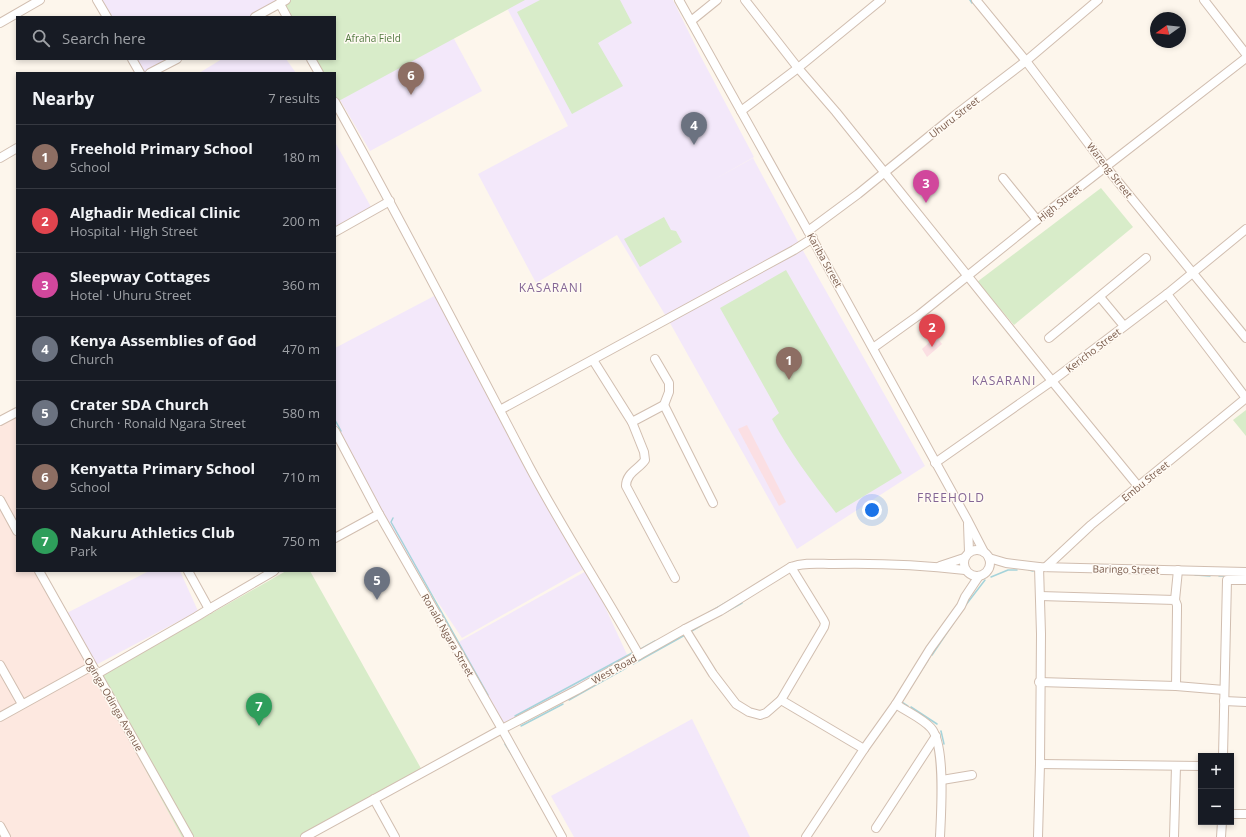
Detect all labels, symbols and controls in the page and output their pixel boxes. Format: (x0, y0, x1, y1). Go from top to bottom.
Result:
north arrow (1150, 12, 1186, 48)
search box (16, 16, 336, 60)
icon: search (30, 27, 52, 49)
text: Search here (62, 28, 146, 48)
park label: Afraha Field (345, 31, 401, 45)
pin: 6 (398, 62, 424, 95)
text: Nearby (32, 87, 94, 110)
text: 7 results (268, 89, 320, 107)
street label: Uhuru Street (926, 93, 982, 141)
pin: 4 (681, 112, 707, 145)
text: Freehold Primary School (70, 138, 253, 158)
street label: Wareng Street (1084, 139, 1136, 201)
text: 1 (41, 148, 49, 166)
text: 180 m (282, 148, 320, 166)
text: School (70, 158, 110, 176)
pin: 3 (913, 170, 939, 203)
street label: High Street (1034, 181, 1084, 225)
text: Alghadir Medical Clinic (70, 202, 240, 222)
text: 2 (41, 212, 49, 230)
text: 200 m (282, 212, 320, 230)
text: Hospital · High Street (70, 222, 198, 240)
street label: Kariba Street (804, 230, 846, 290)
text: Sleepway Cottages (70, 266, 210, 286)
text: 3 (41, 276, 49, 294)
text: 360 m (282, 276, 320, 294)
district label: KASARANI (519, 279, 583, 296)
text: Hotel · Uhuru Street (70, 286, 191, 304)
pin: 2 (919, 314, 945, 347)
street label: Kericho Street (1063, 324, 1124, 375)
text: Kenya Assemblies of God (70, 330, 257, 350)
text: 4 (41, 340, 49, 358)
text: 470 m (282, 340, 320, 358)
pin: 1 (776, 347, 802, 380)
text: Church (70, 350, 114, 368)
district label: KASARANI (972, 372, 1036, 389)
text: Crater SDA Church (70, 394, 209, 414)
text: 5 (41, 404, 49, 422)
text: 580 m (282, 404, 320, 422)
text: Church · Ronald Ngara Street (70, 414, 246, 432)
street label: Embu Street (1118, 457, 1172, 505)
text: Kenyatta Primary School (70, 458, 255, 478)
text: 6 (41, 468, 49, 486)
text: 710 m (282, 468, 320, 486)
text: School (70, 478, 110, 496)
district label: FREEHOLD (917, 489, 985, 506)
your location (862, 500, 882, 520)
text: Nakuru Athletics Club (70, 522, 235, 542)
text: 7 (41, 532, 49, 550)
text: 750 m (282, 532, 320, 550)
text: Park (70, 542, 97, 560)
street label: Baringo Street (1093, 561, 1160, 577)
pin: 5 (364, 567, 390, 600)
street label: Ronald Ngara Street (418, 591, 478, 679)
street label: West Road (589, 651, 639, 687)
street label: Oginga Odinga Avenue (81, 654, 147, 754)
pin: 7 (246, 693, 272, 726)
map controls (1198, 753, 1234, 825)
button: + (1198, 753, 1234, 789)
button: − (1198, 789, 1234, 825)

